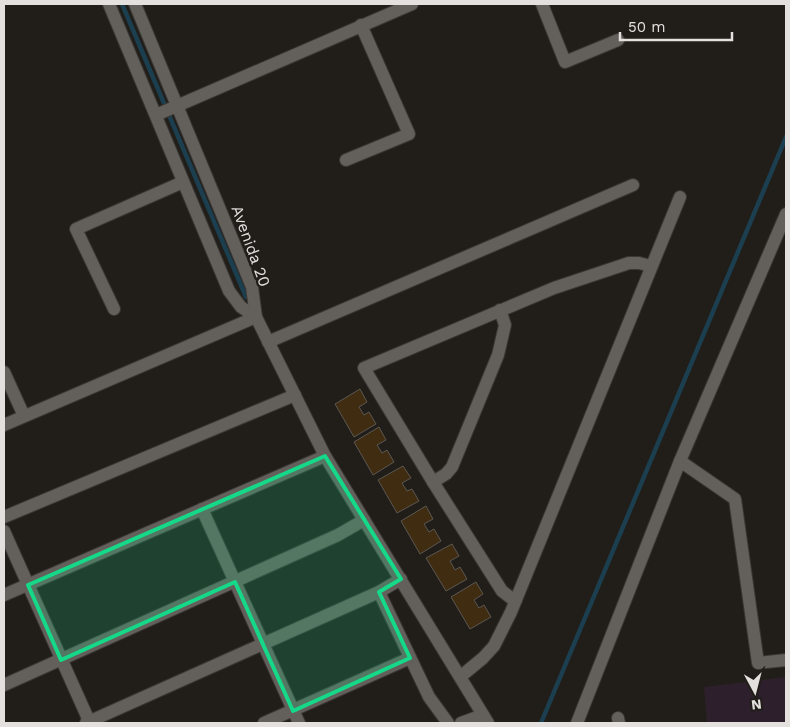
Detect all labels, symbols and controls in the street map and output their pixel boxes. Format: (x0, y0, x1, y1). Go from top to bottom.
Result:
scale bar (620, 10, 732, 42)
text: 50 m (628, 18, 665, 36)
street label: Avenida 20 (228, 203, 274, 289)
north arrow (730, 667, 780, 717)
text: N (750, 696, 763, 713)

